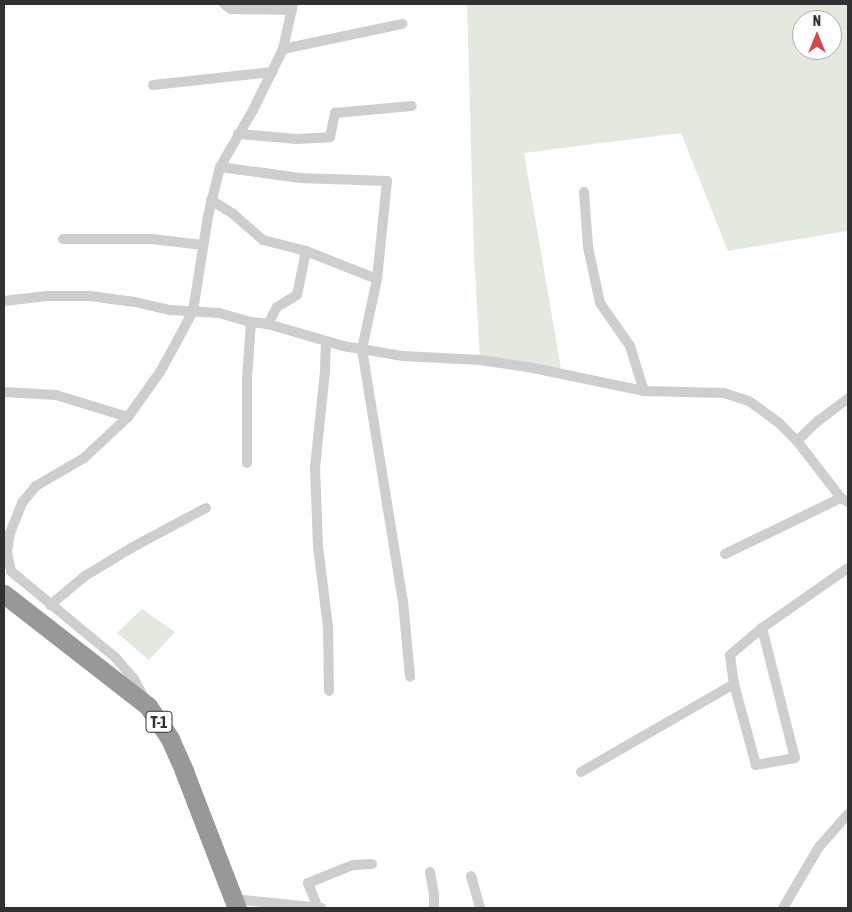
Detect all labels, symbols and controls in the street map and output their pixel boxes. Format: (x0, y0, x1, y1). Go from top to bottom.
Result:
north arrow (792, 10, 842, 60)
text: N (813, 13, 821, 29)
road number: T-1 (145, 709, 173, 736)

